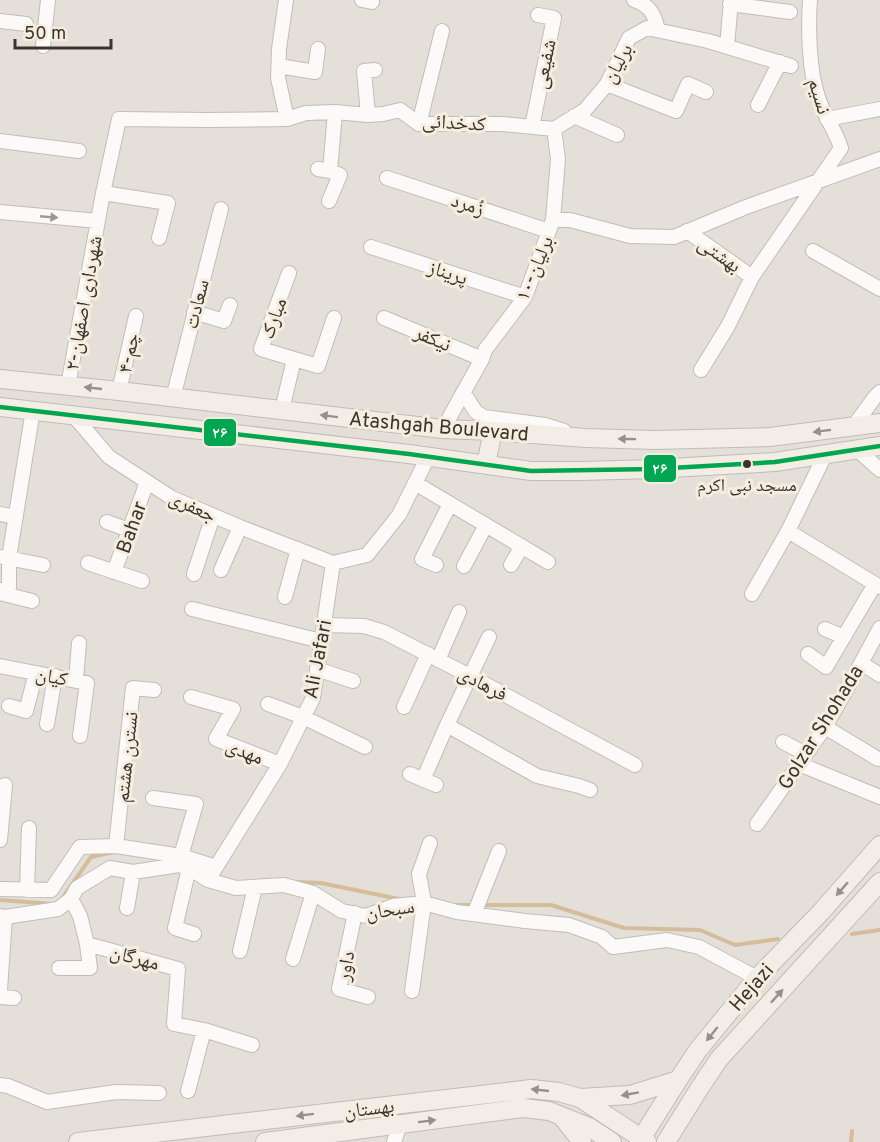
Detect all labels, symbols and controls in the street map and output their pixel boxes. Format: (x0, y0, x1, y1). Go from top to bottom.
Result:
scale bar (15, 12, 111, 50)
text: 50 m (24, 23, 66, 46)
street label: شفیعی (528, 37, 564, 91)
street label: برلیان (597, 39, 640, 89)
street label: نسیم (800, 75, 836, 118)
street label: کدخدائی (421, 109, 487, 139)
street label: زُمرد (448, 188, 487, 223)
one-way arrow (40, 212, 59, 222)
street label: بهشتی (692, 231, 746, 280)
street label: ۱۰-برلیان (511, 233, 561, 305)
street label: ۲-شهرداری اصفهان (60, 234, 110, 373)
street label: پریناز (423, 255, 471, 293)
street label: سعادت (179, 277, 217, 332)
street label: مبارک (255, 294, 294, 343)
street label: نیکفر (409, 320, 455, 359)
street label: ۴-چم (113, 331, 147, 376)
one-way arrow (84, 383, 103, 393)
street label: Atashgah Boulevard (348, 407, 530, 449)
one-way arrow (319, 411, 338, 421)
line badge: ۲۶ (203, 418, 237, 447)
text: ۲۶ (212, 424, 228, 444)
one-way arrow (812, 426, 831, 436)
one-way arrow (618, 434, 637, 444)
line badge: ۲۶ (643, 454, 677, 483)
marker: مسجد نبی اکرم (741, 458, 753, 470)
text: ۲۶ (652, 460, 668, 480)
place label: مسجد نبی اکرم (697, 475, 797, 498)
street label: جعفری (164, 486, 220, 530)
street label: Bahar (111, 498, 154, 557)
street label: Ali Jafari (299, 618, 339, 701)
street label: فرهادی (453, 661, 511, 709)
street label: Golzar Shohada (773, 661, 870, 795)
street label: کیان (33, 662, 70, 694)
street label: نسترن هشتم (110, 710, 146, 804)
street label: مهدی (221, 734, 267, 772)
one-way arrow (836, 881, 849, 896)
street label: سبحان (364, 894, 417, 928)
street label: مهرگان (107, 940, 162, 978)
street label: داور (331, 949, 362, 984)
street label: Hejazi (724, 959, 781, 1018)
one-way arrow (770, 989, 784, 1003)
one-way arrow (705, 1026, 718, 1042)
one-way arrow (530, 1085, 549, 1095)
one-way arrow (620, 1090, 639, 1099)
street label: بهستان (343, 1094, 396, 1126)
one-way arrow (295, 1111, 314, 1120)
one-way arrow (418, 1116, 437, 1126)

